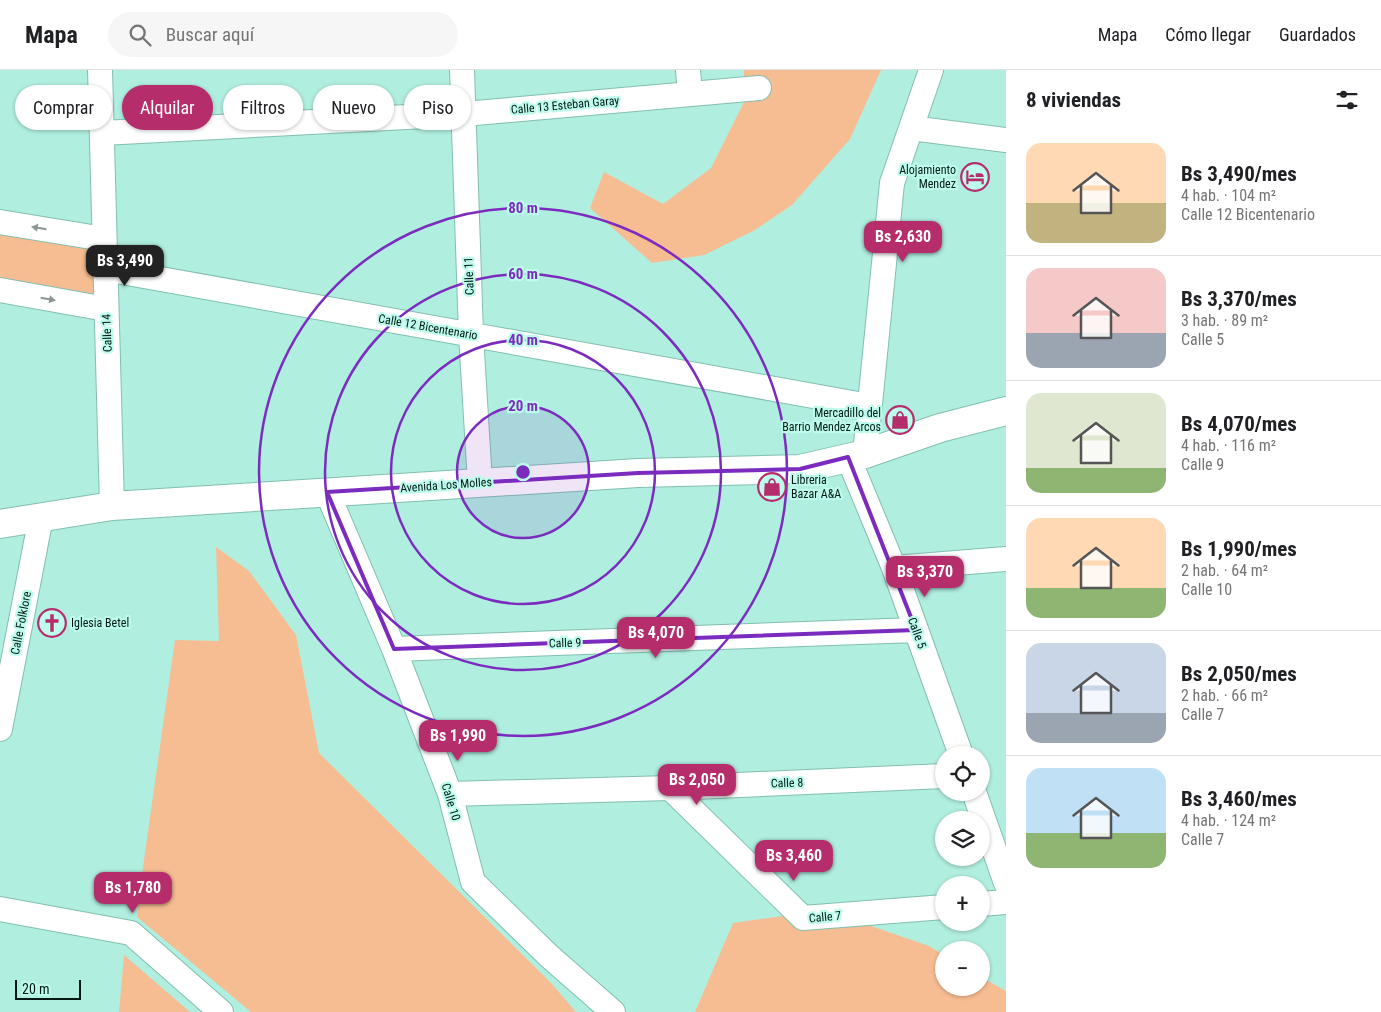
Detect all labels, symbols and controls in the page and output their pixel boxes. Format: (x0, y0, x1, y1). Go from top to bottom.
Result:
search box (108, 12, 458, 57)
text: Mapa (25, 21, 78, 49)
icon: search (126, 21, 154, 49)
text: Buscar aquí (166, 23, 254, 46)
text: Mapa (1098, 24, 1137, 45)
text: Cómo llegar (1165, 24, 1251, 45)
text: Guardados (1279, 24, 1356, 45)
chip: Comprar (15, 85, 112, 130)
chip: Alquilar (122, 85, 213, 130)
chip: Filtros (223, 85, 303, 130)
chip: Nuevo (313, 85, 394, 130)
chip: Piso (404, 85, 471, 130)
icon: filters (1333, 86, 1361, 114)
text: 8 viviendas (1026, 88, 1121, 112)
street label: Calle 13 Esteban Garay (510, 93, 620, 117)
hotel icon: Alojamiento Mendez (960, 162, 990, 192)
text: Bs 3,490/mes (1181, 162, 1297, 186)
place label: Alojamiento Mendez (899, 163, 956, 191)
icon: home (1066, 163, 1126, 223)
text: 4 hab. · 104 m² (1181, 186, 1276, 205)
text: 80 m (508, 199, 538, 217)
text: Calle 12 Bicentenario (1181, 205, 1315, 224)
pin: Bs 2,630 (851, 220, 955, 263)
one-way arrow (31, 224, 47, 232)
text: Bs 2,630 (875, 227, 931, 246)
pin: Bs 3,490 (73, 244, 177, 287)
text: Bs 3,490 (97, 251, 153, 270)
street label: Calle 11 (461, 257, 477, 295)
text: 60 m (508, 265, 538, 283)
text: Bs 3,370/mes (1181, 287, 1297, 311)
icon: home (1066, 288, 1126, 348)
one-way arrow (40, 295, 56, 303)
street label: Calle 12 Bicentenario (377, 311, 479, 343)
text: 3 hab. · 89 m² (1181, 311, 1268, 330)
street label: Calle 14 (99, 314, 115, 352)
text: Calle 5 (1181, 330, 1224, 349)
text: 40 m (508, 331, 538, 349)
text: 20 m (508, 397, 538, 415)
shop icon: Mercadillo del Barrio Mendez Arcos (885, 405, 915, 435)
place label: Mercadillo del Barrio Mendez Arcos (782, 406, 881, 434)
text: Bs 4,070/mes (1181, 412, 1297, 436)
icon: home (1066, 413, 1126, 473)
text: 4 hab. · 116 m² (1181, 436, 1276, 455)
text: Calle 9 (1181, 455, 1224, 474)
centre of rings (514, 463, 532, 481)
shop icon: Libreria Bazar A&A (757, 472, 787, 502)
place label: Libreria Bazar A&A (791, 473, 841, 501)
street label: Avenida Los Molles (400, 475, 492, 495)
text: Bs 1,990/mes (1181, 537, 1297, 561)
icon: home (1066, 538, 1126, 598)
pin: Bs 3,370 (873, 556, 977, 598)
text: 2 hab. · 64 m² (1181, 561, 1268, 580)
text: Bs 3,370 (897, 562, 953, 581)
text: Calle 10 (1181, 580, 1232, 599)
street label: Calle Folklore (8, 590, 34, 656)
church icon: Iglesia Betel (37, 608, 67, 638)
street label: Calle 5 (905, 615, 929, 651)
place label: Iglesia Betel (71, 616, 129, 630)
pin: Bs 4,070 (604, 616, 708, 659)
text: Bs 4,070 (628, 623, 684, 642)
street label: Calle 9 (549, 635, 581, 651)
text: Bs 2,050/mes (1181, 662, 1297, 686)
icon: home (1066, 663, 1126, 723)
text: 2 hab. · 66 m² (1181, 686, 1268, 705)
text: Calle 7 (1181, 705, 1224, 724)
pin: Bs 1,990 (406, 720, 510, 762)
text: Bs 1,990 (430, 726, 486, 745)
map controls (935, 746, 990, 996)
button: locate (935, 746, 990, 801)
pin: Bs 2,050 (645, 764, 749, 806)
text: Bs 2,050 (669, 770, 725, 789)
street label: Calle 8 (771, 775, 803, 791)
street label: Calle 10 (439, 782, 463, 822)
text: Bs 3,460/mes (1181, 787, 1297, 811)
icon: home (1066, 788, 1126, 848)
button: layers (935, 811, 990, 866)
text: 4 hab. · 124 m² (1181, 811, 1276, 830)
text: Calle 7 (1181, 830, 1224, 849)
pin: Bs 3,460 (742, 840, 846, 882)
text: Bs 3,460 (766, 846, 822, 865)
pin: Bs 1,780 (81, 872, 185, 914)
button: + (935, 876, 990, 931)
text: Bs 1,780 (105, 878, 161, 897)
street label: Calle 7 (808, 909, 842, 925)
button: − (935, 941, 990, 996)
scale bar (15, 977, 81, 1000)
text: 20 m (22, 981, 50, 997)

